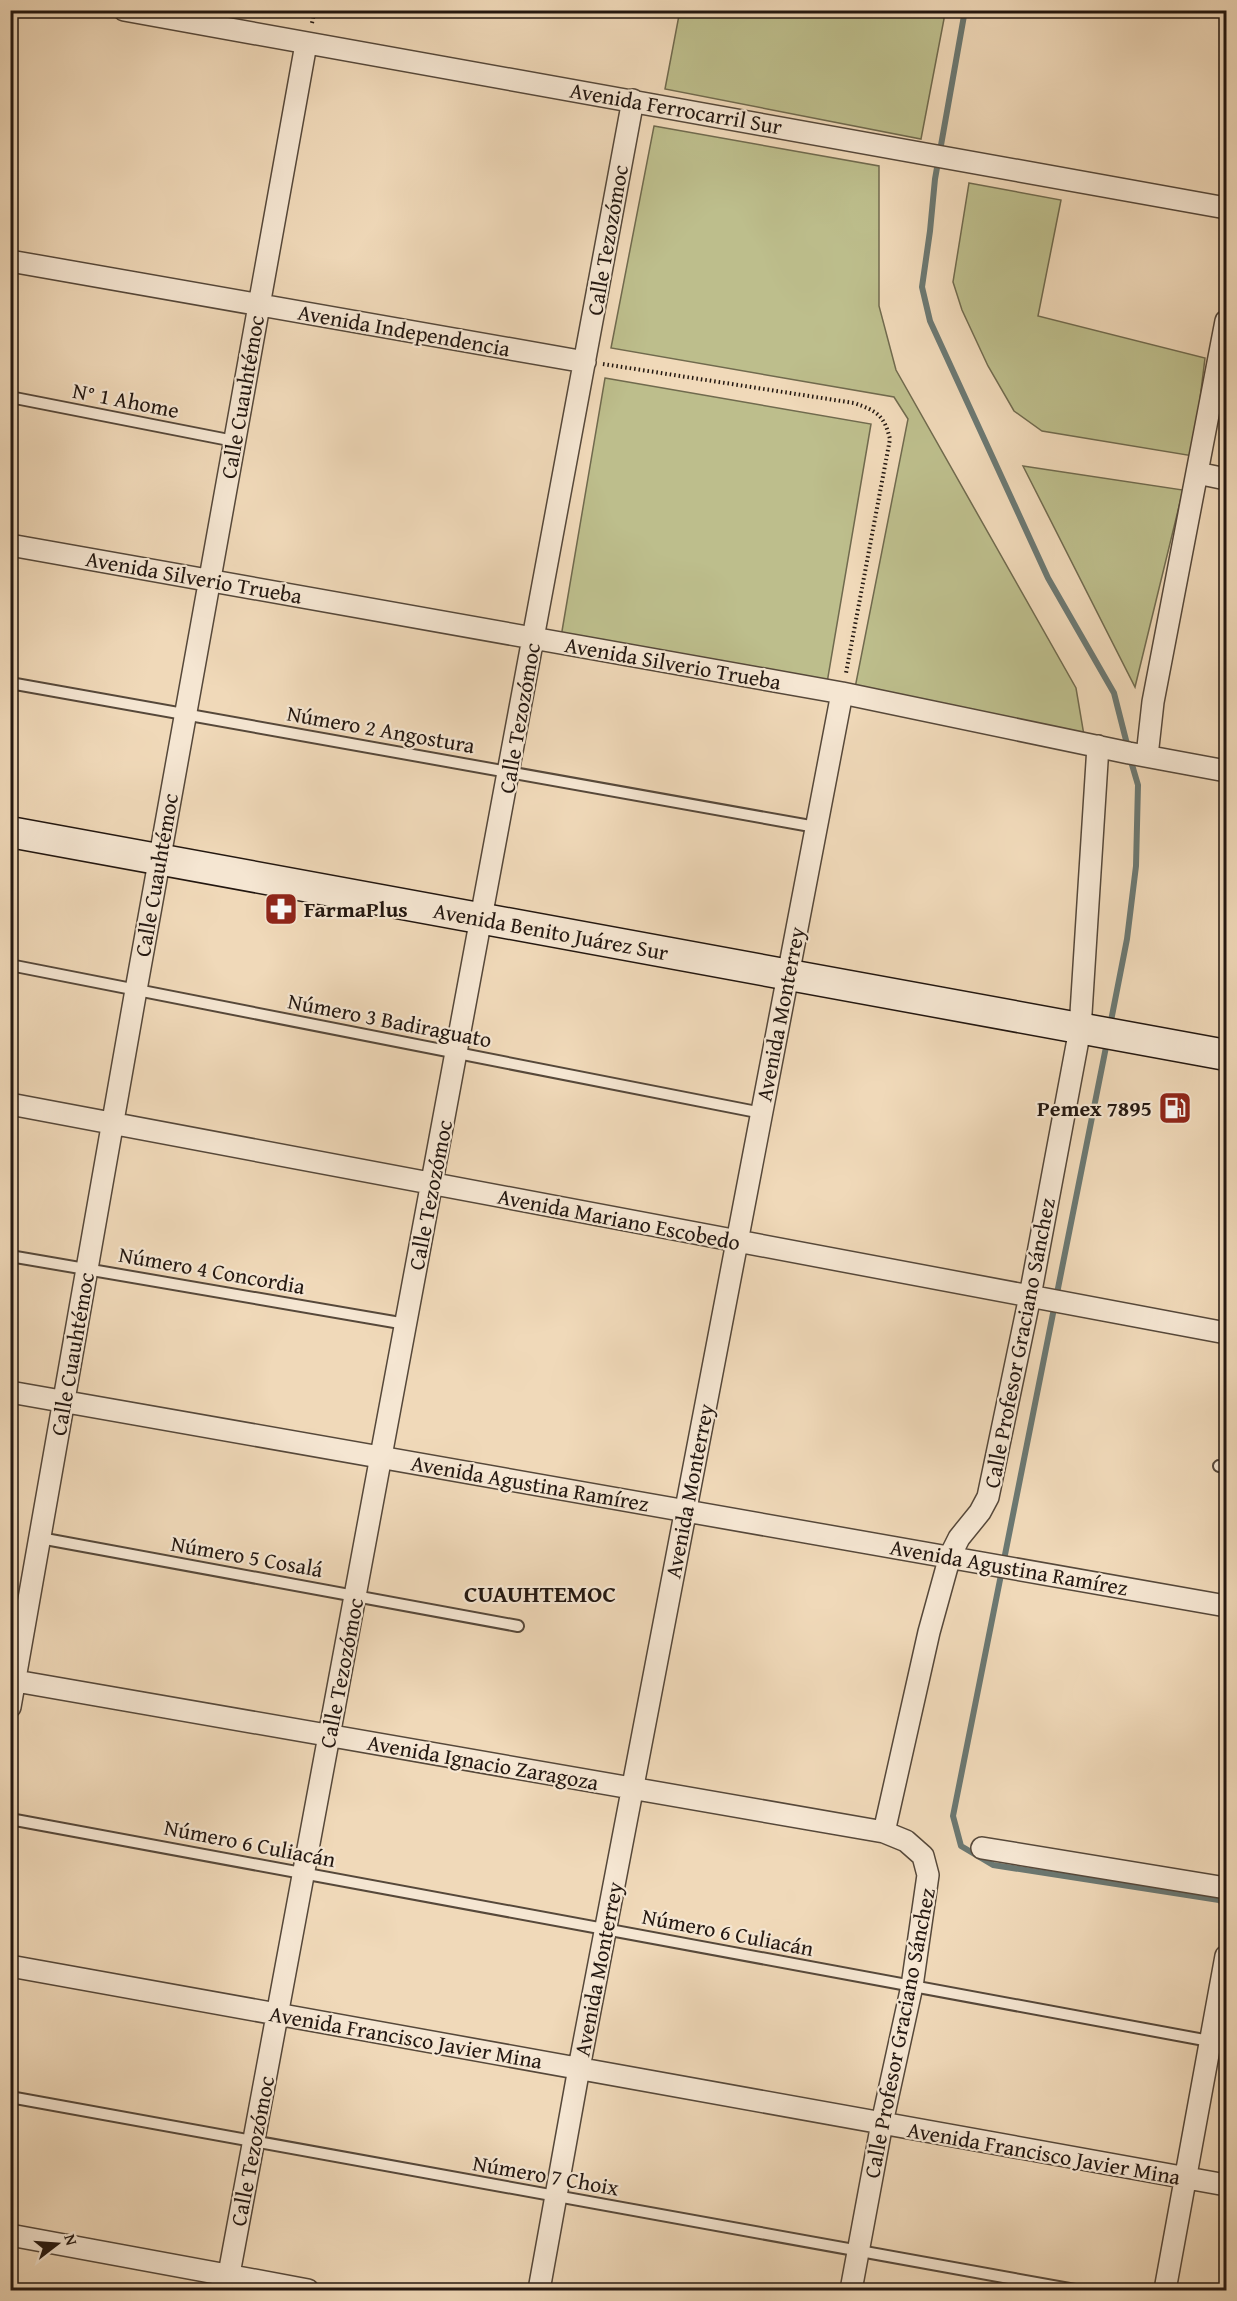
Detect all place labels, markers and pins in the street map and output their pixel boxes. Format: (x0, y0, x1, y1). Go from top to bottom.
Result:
pharmacy icon: FarmaPlus (263, 891, 299, 927)
place label: FarmaPlus (304, 893, 408, 925)
fuel station icon: Pemex 7895 (1157, 1090, 1193, 1126)
place label: Pemex 7895 (1037, 1092, 1152, 1124)

